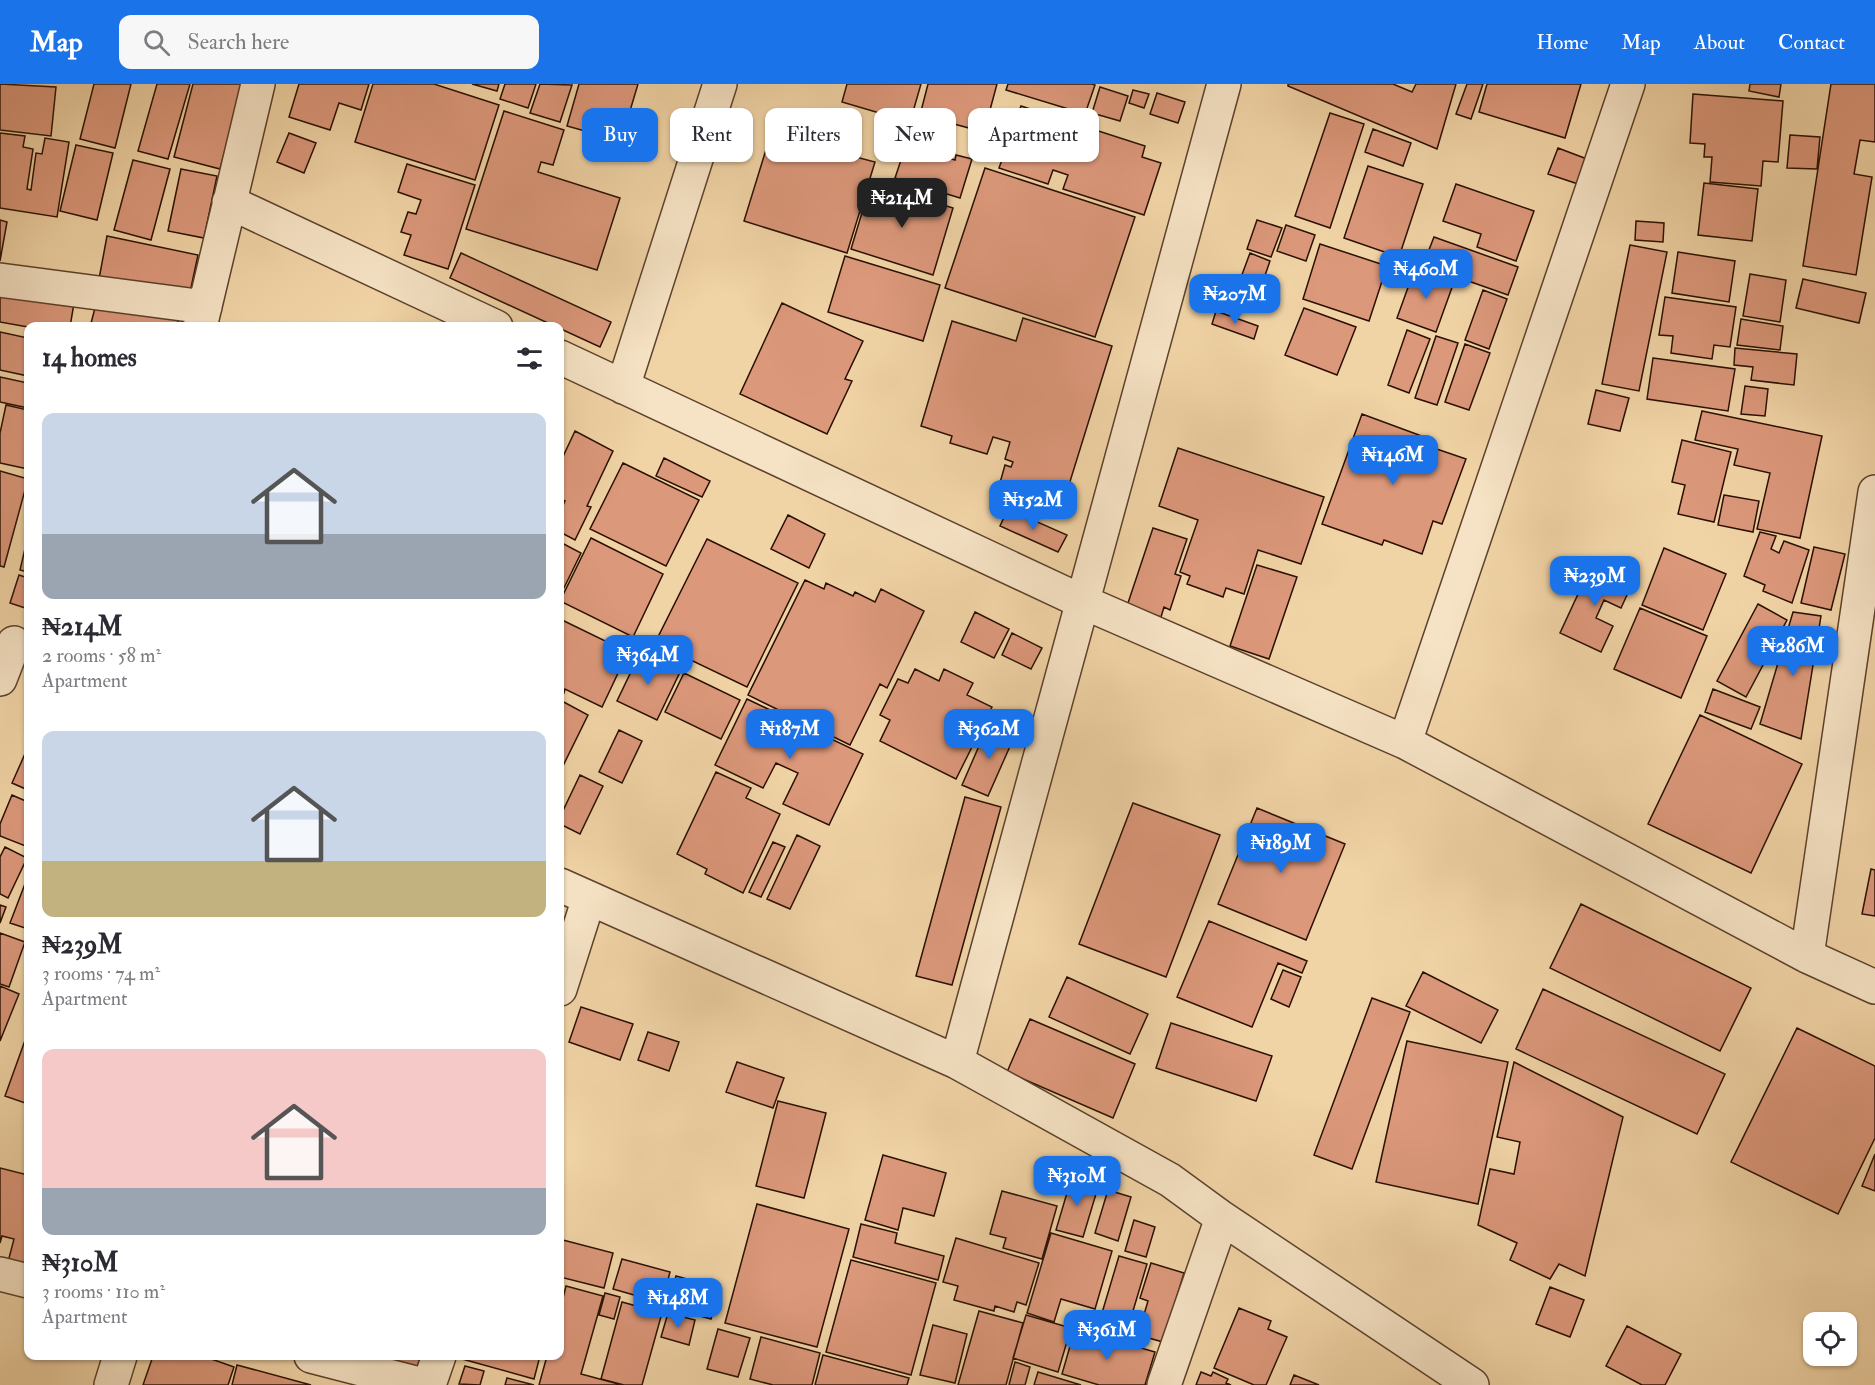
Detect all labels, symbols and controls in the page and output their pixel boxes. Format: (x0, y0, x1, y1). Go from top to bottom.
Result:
search box (119, 15, 539, 69)
text: Map (30, 25, 83, 60)
icon: search (140, 26, 173, 59)
text: Search here (188, 28, 289, 56)
text: Home (1536, 29, 1588, 56)
text: Map (1621, 29, 1661, 56)
text: About (1694, 29, 1745, 56)
text: Contact (1778, 29, 1845, 56)
chip: Buy (582, 108, 658, 162)
chip: Rent (670, 108, 753, 162)
chip: Filters (765, 108, 862, 162)
chip: New (874, 108, 956, 162)
chip: Apartment (968, 108, 1099, 162)
pin: ₦214M (860, 178, 944, 229)
text: ₦214M (871, 185, 933, 210)
pin: ₦460M (1384, 249, 1468, 300)
text: ₦460M (1394, 256, 1458, 281)
pin: ₦207M (1193, 274, 1277, 325)
text: ₦207M (1203, 281, 1267, 306)
text: 14 homes (42, 342, 137, 374)
icon: filters (513, 342, 546, 375)
pin: ₦146M (1351, 435, 1435, 486)
text: ₦146M (1362, 442, 1424, 467)
icon: home (240, 452, 348, 560)
pin: ₦152M (991, 480, 1075, 531)
text: ₦152M (1003, 487, 1063, 512)
pin: ₦239M (1553, 556, 1637, 607)
text: ₦239M (1564, 563, 1626, 588)
text: ₦214M (42, 611, 122, 643)
pin: ₦286M (1751, 626, 1835, 677)
text: ₦286M (1761, 633, 1825, 658)
pin: ₦364M (606, 635, 690, 686)
text: ₦364M (617, 642, 679, 667)
text: 2 rooms · 58 m² (42, 643, 161, 668)
text: Apartment (42, 668, 127, 693)
pin: ₦187M (748, 709, 832, 760)
pin: ₦362M (947, 709, 1031, 760)
text: ₦187M (760, 716, 820, 741)
text: ₦362M (958, 716, 1020, 741)
icon: home (240, 770, 348, 878)
pin: ₦189M (1239, 823, 1323, 874)
text: ₦189M (1251, 830, 1311, 855)
text: ₦239M (42, 929, 122, 961)
text: 3 rooms · 74 m² (42, 961, 160, 986)
text: Apartment (42, 986, 127, 1011)
icon: home (240, 1088, 348, 1196)
pin: ₦310M (1035, 1156, 1119, 1207)
text: ₦310M (1048, 1163, 1106, 1188)
text: ₦310M (42, 1247, 118, 1279)
pin: ₦148M (636, 1278, 720, 1329)
text: 3 rooms · 110 m² (42, 1279, 165, 1304)
text: ₦148M (647, 1285, 709, 1310)
text: Apartment (42, 1304, 127, 1329)
pin: ₦361M (1065, 1310, 1149, 1361)
map controls (1803, 1312, 1857, 1366)
button: locate (1803, 1312, 1857, 1366)
text: ₦361M (1078, 1317, 1136, 1342)

